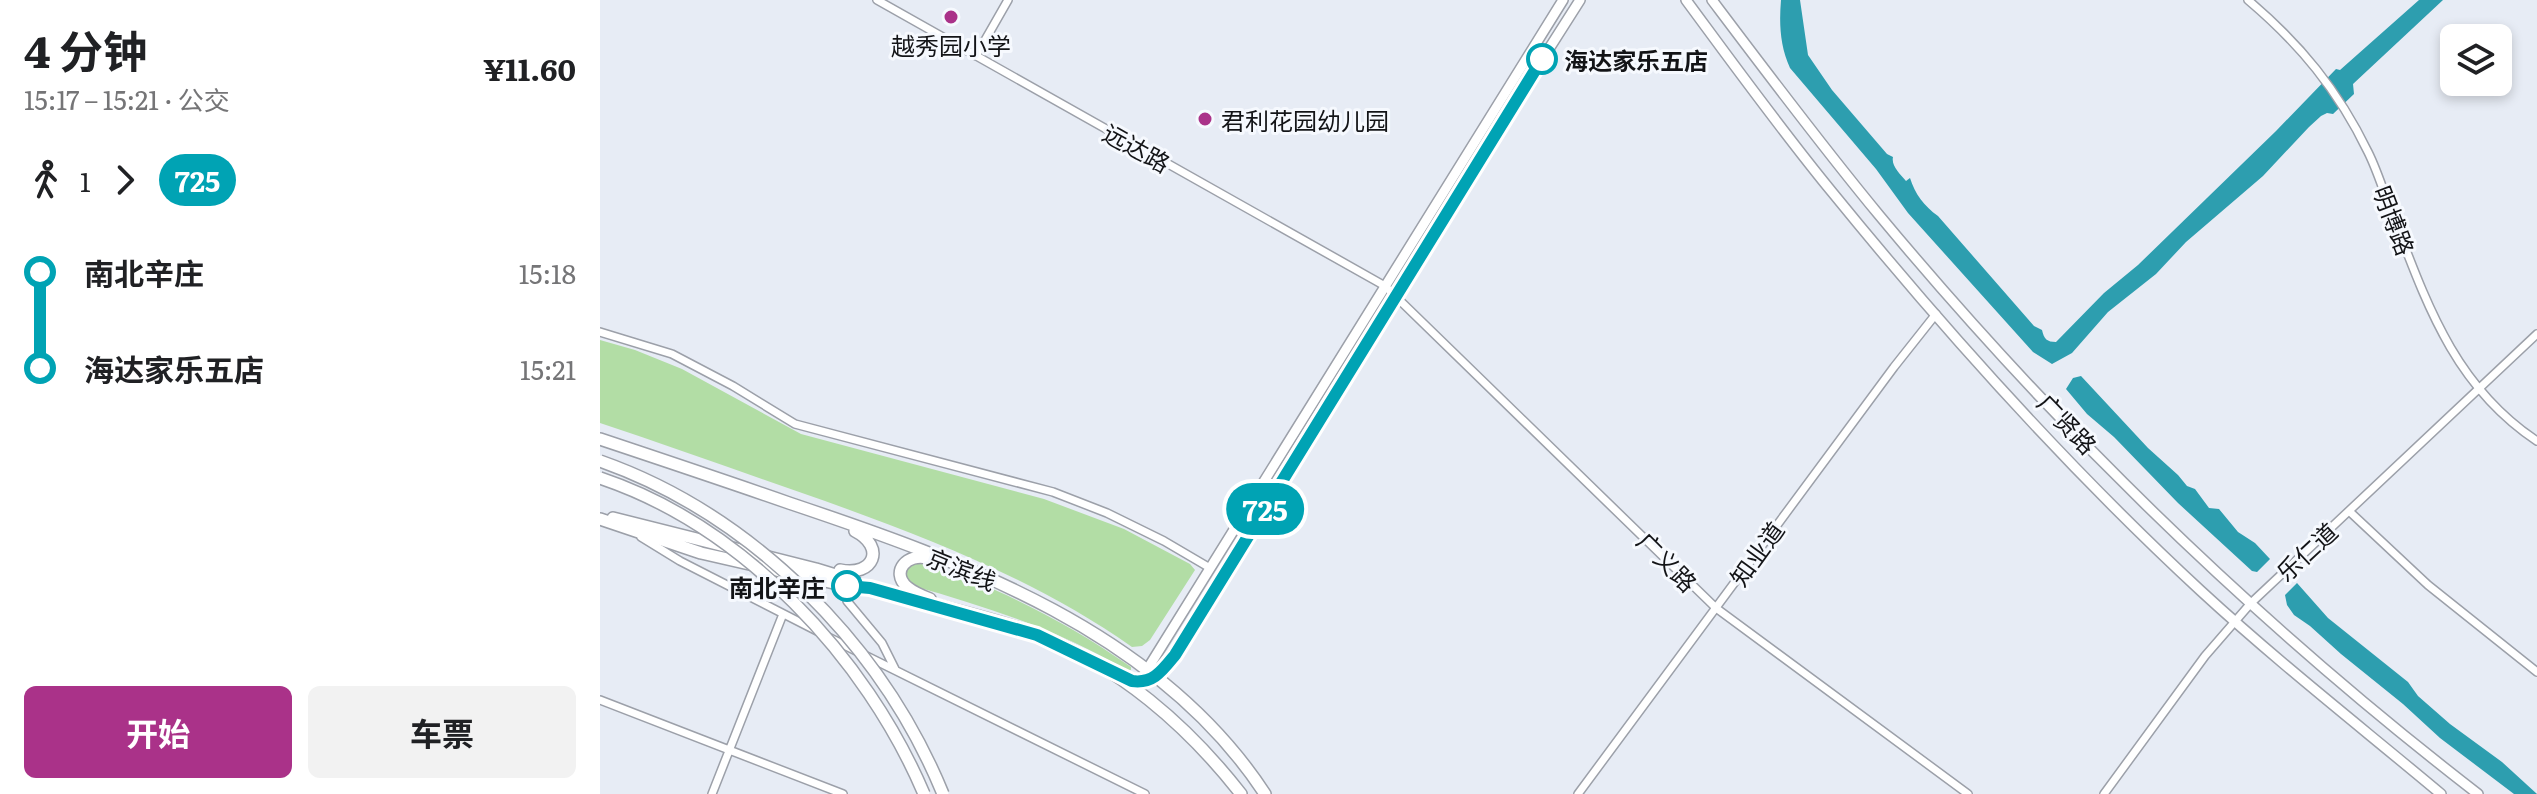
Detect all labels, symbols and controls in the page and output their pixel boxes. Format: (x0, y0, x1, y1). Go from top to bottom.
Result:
marker: 越秀园小学 (942, 8, 960, 26)
text: 4 分钟 (24, 16, 147, 82)
map controls (2440, 24, 2512, 96)
button: layers (2440, 24, 2512, 96)
place label: 越秀园小学 (891, 27, 1011, 62)
place label: 海达家乐五店 (1564, 42, 1708, 77)
marker: 海达家乐五店 (1527, 44, 1557, 74)
text: ¥11.60 (483, 46, 576, 90)
text: 15:17 – 15:21 · 公交 (24, 79, 230, 118)
place label: 君利花园幼儿园 (1221, 102, 1389, 137)
marker: 君利花园幼儿园 (1196, 110, 1214, 128)
street label: 远达路 (1097, 114, 1177, 180)
icon: walk (24, 158, 68, 202)
icon: forward (103, 158, 147, 202)
text: 725 (175, 159, 220, 201)
text: 1 (80, 161, 91, 200)
street label: 明博路 (2366, 180, 2424, 260)
text: 南北辛庄 (84, 250, 204, 294)
text: 15:18 (519, 253, 576, 292)
text: 海达家乐五店 (84, 346, 264, 390)
text: 15:21 (520, 349, 576, 388)
street label: 广贤路 (2030, 385, 2106, 461)
line badge: 725 (1219, 483, 1311, 535)
text: 725 (1242, 488, 1288, 530)
street label: 知业道 (1721, 514, 1791, 592)
street label: 乐仁道 (2268, 514, 2344, 588)
street label: 广义路 (1630, 523, 1706, 599)
street label: 京滨线 (922, 538, 1002, 598)
place label: 南北辛庄 (729, 569, 825, 604)
marker: 南北辛庄 (832, 571, 862, 601)
button: 开始 (24, 686, 292, 778)
button: 车票 (308, 686, 576, 778)

